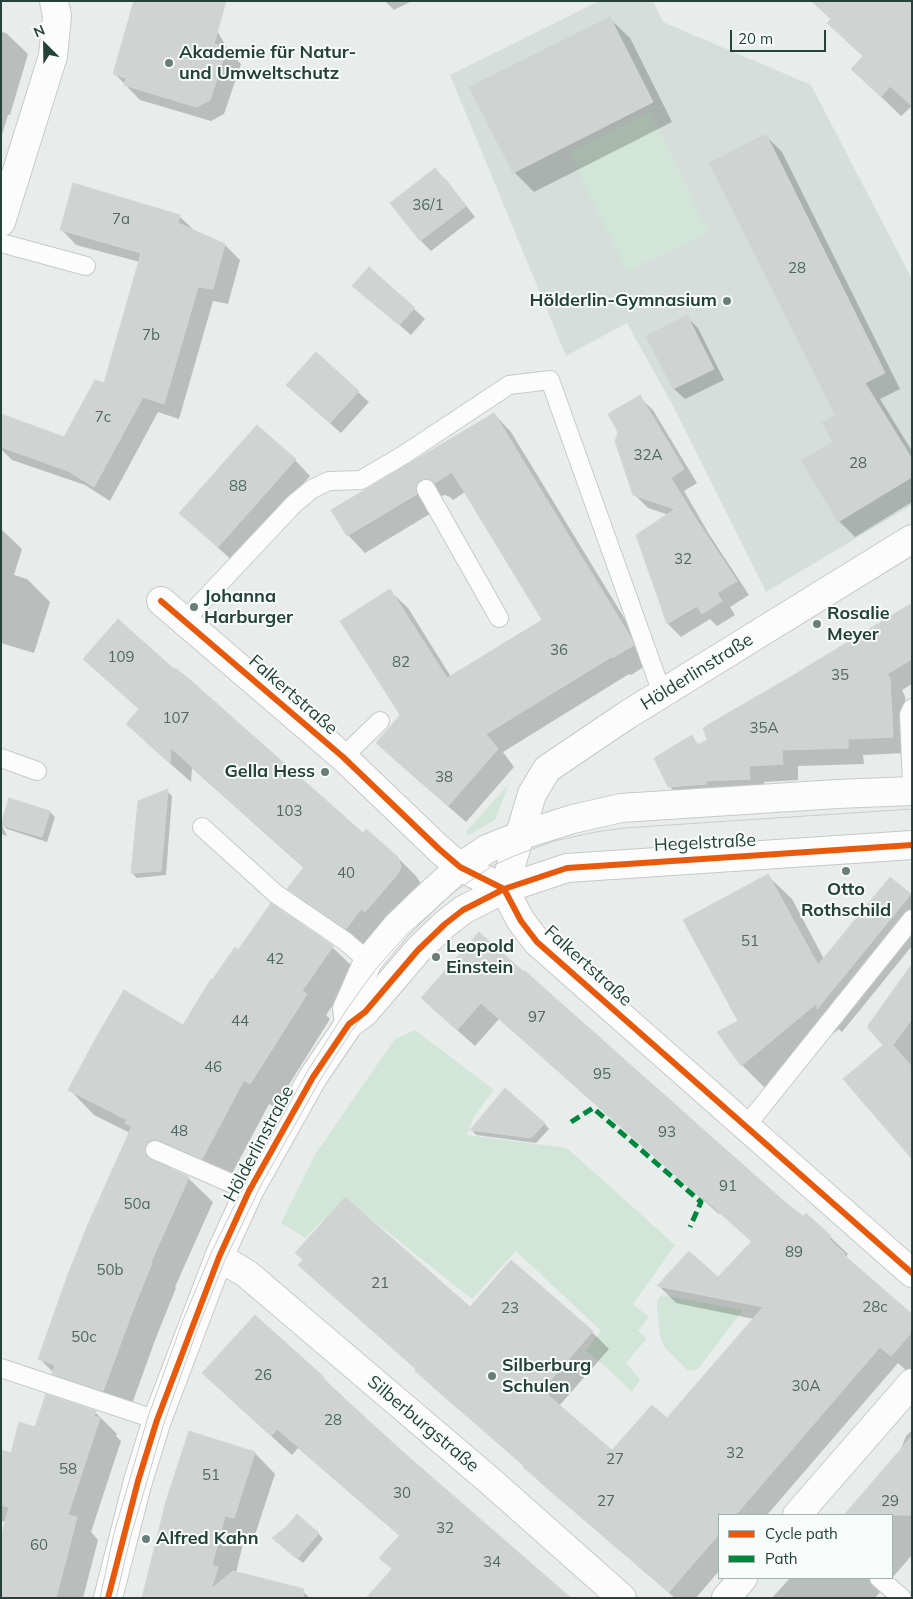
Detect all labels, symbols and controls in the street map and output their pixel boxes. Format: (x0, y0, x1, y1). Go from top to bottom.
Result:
north arrow (20, 20, 70, 70)
scale bar (733, 20, 829, 52)
text: N (31, 21, 48, 42)
text: 20 m (738, 29, 773, 48)
place label: Akademie für Natur- und Umweltschutz (179, 42, 356, 84)
marker: Akademie für Natur- und Umweltschutz (163, 57, 175, 69)
house number: 36/1 (412, 196, 444, 214)
house number: 7a (112, 210, 130, 228)
house number: 28 (788, 259, 806, 277)
place label: Hölderlin-Gymnasium (530, 290, 717, 312)
marker: Hölderlin-Gymnasium (721, 295, 733, 307)
house number: 7b (142, 326, 160, 344)
house number: 7c (95, 408, 111, 426)
house number: 32A (633, 446, 663, 464)
house number: 28 (849, 454, 867, 472)
house number: 88 (229, 477, 247, 495)
house number: 32 (674, 550, 692, 568)
place label: Johanna Harburger (204, 586, 293, 628)
marker: Johanna Harburger (188, 601, 200, 613)
place label: Rosalie Meyer (827, 603, 889, 646)
marker: Rosalie Meyer (811, 618, 823, 630)
street label: Hölderlinstraße (637, 629, 757, 715)
house number: 36 (550, 641, 568, 659)
house number: 109 (108, 648, 134, 666)
street label: Falkertstraße (244, 651, 342, 739)
house number: 82 (392, 653, 410, 671)
house number: 35 (831, 666, 849, 684)
house number: 107 (163, 709, 189, 727)
house number: 35A (749, 719, 779, 737)
place label: Gella Hess (224, 761, 315, 783)
marker: Gella Hess (319, 766, 331, 778)
house number: 38 (435, 768, 453, 786)
house number: 103 (276, 802, 302, 820)
street label: Hegelstraße (653, 830, 757, 856)
house number: 40 (337, 864, 355, 882)
marker: Otto Rothschild (840, 865, 852, 877)
place label: Otto Rothschild (801, 879, 891, 922)
street label: Falkertstraße (540, 921, 636, 1011)
house number: 51 (741, 932, 759, 950)
place label: Leopold Einstein (446, 936, 514, 979)
house number: 42 (266, 950, 284, 968)
marker: Leopold Einstein (430, 951, 442, 963)
house number: 97 (528, 1008, 546, 1026)
house number: 44 (231, 1012, 249, 1030)
house number: 46 (204, 1058, 222, 1076)
house number: 95 (593, 1065, 611, 1083)
street label: Hölderlinstraße (219, 1082, 299, 1206)
house number: 48 (170, 1122, 188, 1140)
house number: 93 (658, 1123, 676, 1141)
house number: 91 (719, 1177, 737, 1195)
house number: 50a (124, 1195, 150, 1213)
house number: 89 (785, 1243, 803, 1261)
house number: 50b (97, 1261, 123, 1279)
house number: 21 (371, 1274, 389, 1292)
house number: 28c (862, 1298, 888, 1316)
house number: 23 (501, 1299, 519, 1317)
house number: 50c (71, 1328, 97, 1346)
place label: Silberburg Schulen (502, 1355, 591, 1398)
house number: 26 (254, 1366, 272, 1384)
marker: Silberburg Schulen (486, 1370, 498, 1382)
street label: Silberburgstraße (363, 1371, 483, 1477)
house number: 30A (791, 1377, 821, 1395)
house number: 28 (324, 1411, 342, 1429)
house number: 32 (726, 1444, 744, 1462)
house number: 27 (606, 1450, 624, 1468)
house number: 58 (59, 1460, 77, 1478)
house number: 51 (202, 1466, 220, 1484)
house number: 30 (393, 1484, 411, 1502)
house number: 27 (597, 1492, 615, 1510)
house number: 29 (881, 1492, 899, 1510)
legend (718, 1514, 893, 1579)
house number: 32 (436, 1519, 454, 1537)
text: Cycle path (765, 1524, 838, 1543)
place label: Alfred Kahn (156, 1528, 259, 1550)
marker: Alfred Kahn (140, 1533, 152, 1545)
house number: 60 (30, 1536, 48, 1554)
text: Path (765, 1549, 797, 1568)
house number: 34 (483, 1553, 501, 1571)

